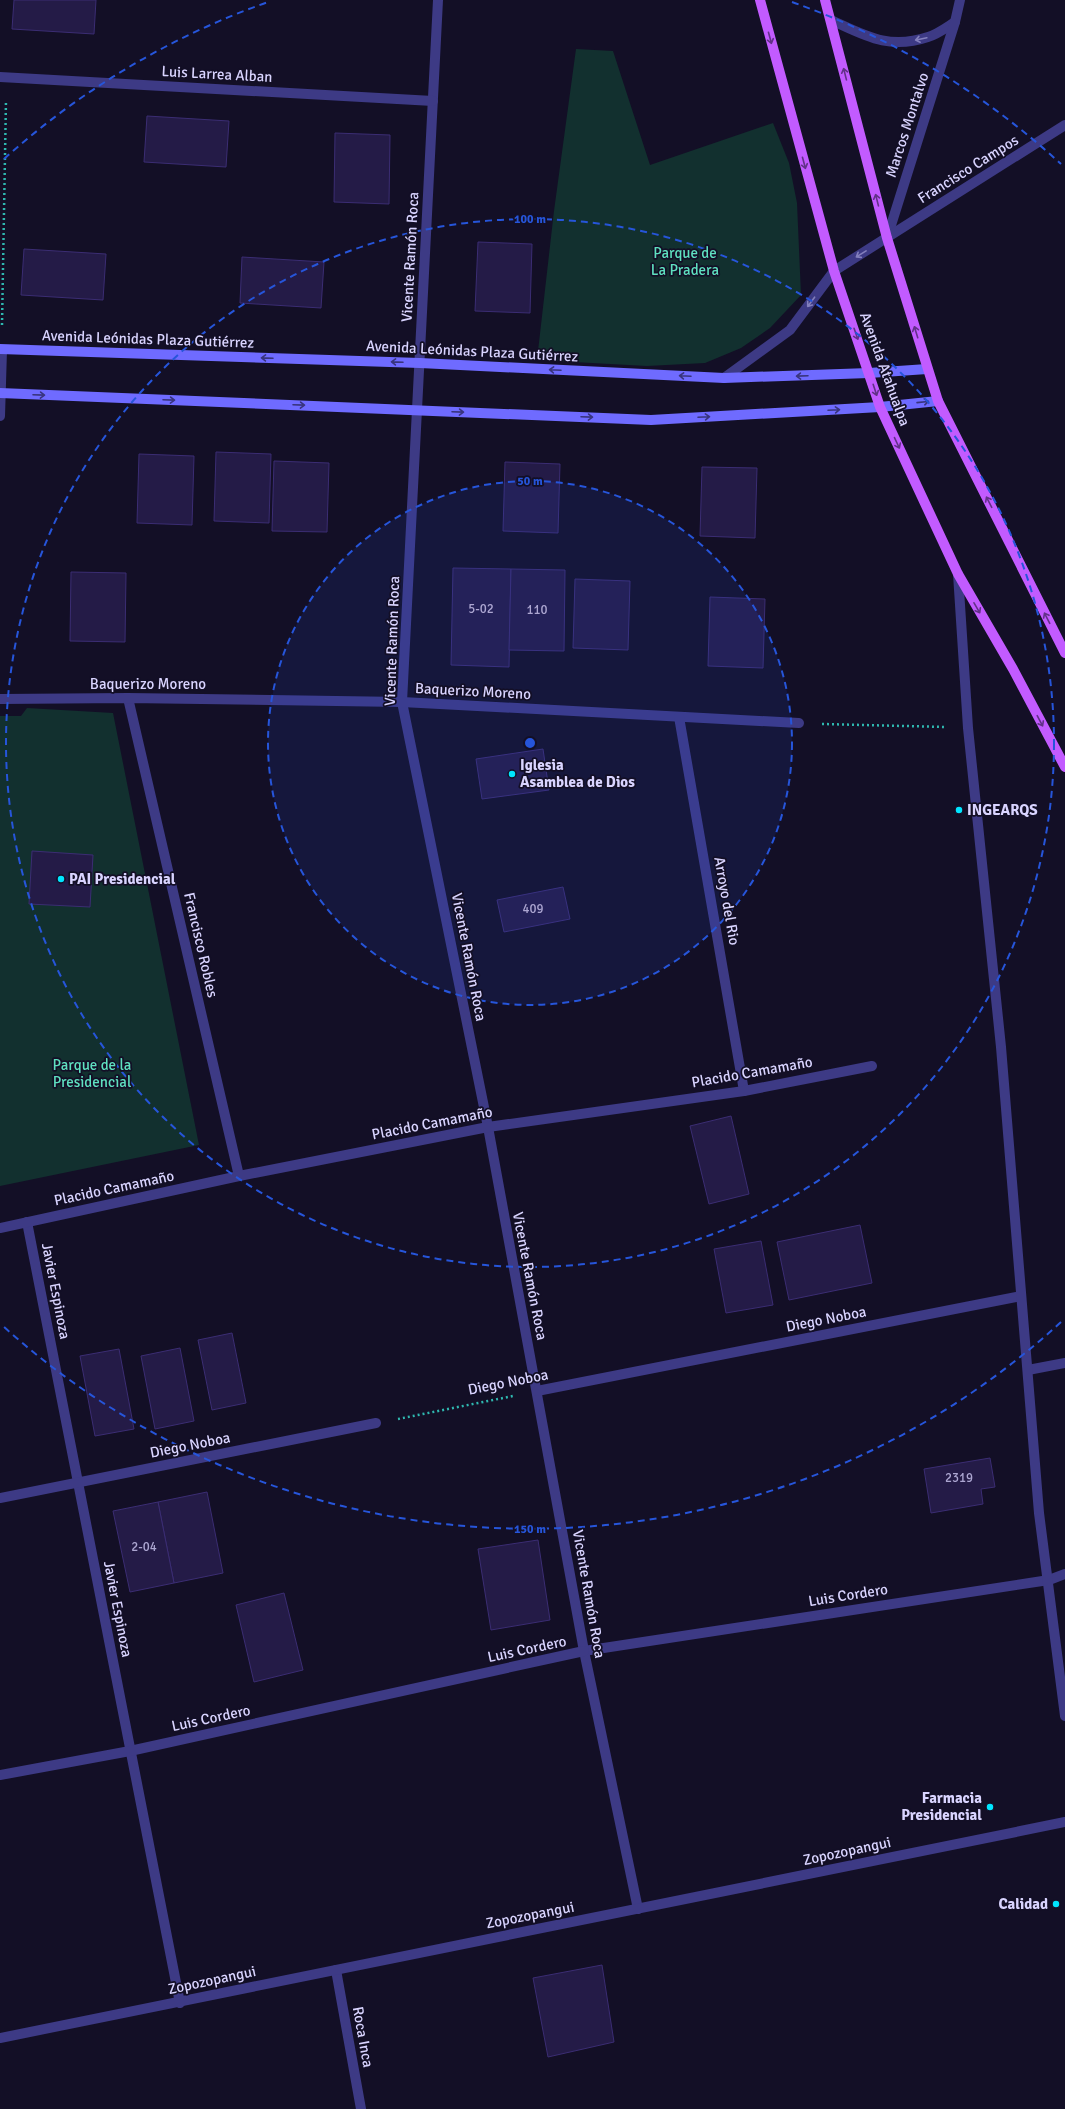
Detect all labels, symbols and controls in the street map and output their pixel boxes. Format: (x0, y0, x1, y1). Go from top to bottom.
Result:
one-way arrow (767, 31, 774, 44)
one-way arrow (914, 35, 927, 43)
street label: Luis Larrea Alban (161, 62, 273, 86)
one-way arrow (841, 68, 848, 81)
street label: Marcos Montalvo (882, 70, 932, 180)
street label: Francisco Campos (914, 131, 1022, 207)
one-way arrow (801, 156, 809, 169)
street label: Vicente Ramón Roca (398, 191, 422, 323)
one-way arrow (873, 194, 881, 207)
text: 100 m (514, 212, 546, 227)
park label: Parque de La Pradera (651, 244, 719, 279)
one-way arrow (856, 250, 867, 258)
one-way arrow (806, 296, 815, 307)
street label: Avenida Atahualpa (856, 310, 914, 428)
one-way arrow (912, 325, 919, 338)
street label: Avenida Leónidas Plaza Gutiérrez (42, 326, 255, 352)
one-way arrow (852, 328, 860, 340)
street label: Avenida Leónidas Plaza Gutiérrez (365, 336, 579, 366)
one-way arrow (261, 354, 274, 362)
one-way arrow (391, 359, 404, 366)
one-way arrow (549, 366, 562, 373)
one-way arrow (796, 372, 809, 379)
one-way arrow (679, 373, 692, 380)
one-way arrow (872, 384, 879, 397)
one-way arrow (32, 391, 45, 398)
one-way arrow (162, 396, 175, 404)
one-way arrow (916, 399, 929, 406)
one-way arrow (292, 401, 305, 409)
one-way arrow (827, 406, 840, 413)
one-way arrow (451, 408, 464, 415)
one-way arrow (697, 413, 710, 421)
one-way arrow (580, 414, 593, 421)
one-way arrow (894, 436, 901, 448)
text: 50 m (517, 474, 543, 489)
one-way arrow (985, 496, 992, 508)
street label: Vicente Ramón Roca (381, 576, 403, 706)
house number: 5-02 (468, 601, 494, 617)
house number: 110 (526, 602, 548, 618)
one-way arrow (974, 602, 982, 614)
one-way arrow (1043, 612, 1051, 624)
street label: Baquerizo Moreno (90, 675, 206, 693)
street label: Baquerizo Moreno (414, 679, 532, 703)
one-way arrow (1037, 715, 1045, 727)
centre of rings (523, 736, 537, 750)
place label: Iglesia Asamblea de Dios (520, 756, 635, 791)
marker: Iglesia Asamblea de Dios (507, 769, 517, 779)
place label: INGEARQS (967, 801, 1038, 819)
marker: INGEARQS (954, 805, 964, 815)
street label: Arroyo del Rio (710, 855, 744, 947)
place label: PAI Presidencial (69, 870, 176, 888)
marker: PAI Presidencial (56, 874, 66, 884)
street label: Francisco Robles (180, 891, 222, 1000)
street label: Vicente Ramón Roca (448, 891, 490, 1023)
house number: 409 (522, 901, 544, 917)
street label: Placido Camamaño (690, 1052, 814, 1091)
park label: Parque de la Presidencial (53, 1056, 131, 1091)
street label: Placido Camamaño (370, 1102, 494, 1144)
street label: Placido Camamaño (52, 1166, 176, 1210)
street label: Vicente Ramón Roca (509, 1210, 551, 1342)
street label: Javier Espinoza (38, 1241, 74, 1341)
street label: Diego Noboa (784, 1302, 868, 1336)
street label: Diego Noboa (466, 1365, 550, 1399)
street label: Diego Noboa (148, 1428, 232, 1462)
house number: 2319 (945, 1470, 973, 1486)
text: 150 m (514, 1522, 546, 1537)
street label: Vicente Ramón Roca (569, 1528, 609, 1660)
house number: 2-04 (131, 1539, 157, 1555)
street label: Javier Espinoza (100, 1559, 136, 1659)
street label: Luis Cordero (807, 1580, 889, 1610)
street label: Luis Cordero (486, 1632, 568, 1666)
street label: Luis Cordero (170, 1701, 252, 1735)
place label: Farmacia Presidencial (901, 1789, 982, 1824)
marker: Farmacia Presidencial (985, 1802, 995, 1812)
street label: Zopozopangui (801, 1833, 893, 1869)
place label: Calidad (998, 1895, 1048, 1913)
street label: Zopozopangui (484, 1898, 576, 1932)
marker: Calidad (1051, 1899, 1061, 1909)
street label: Zopozopangui (166, 1962, 258, 1998)
street label: Roca Inca (349, 2005, 377, 2069)

